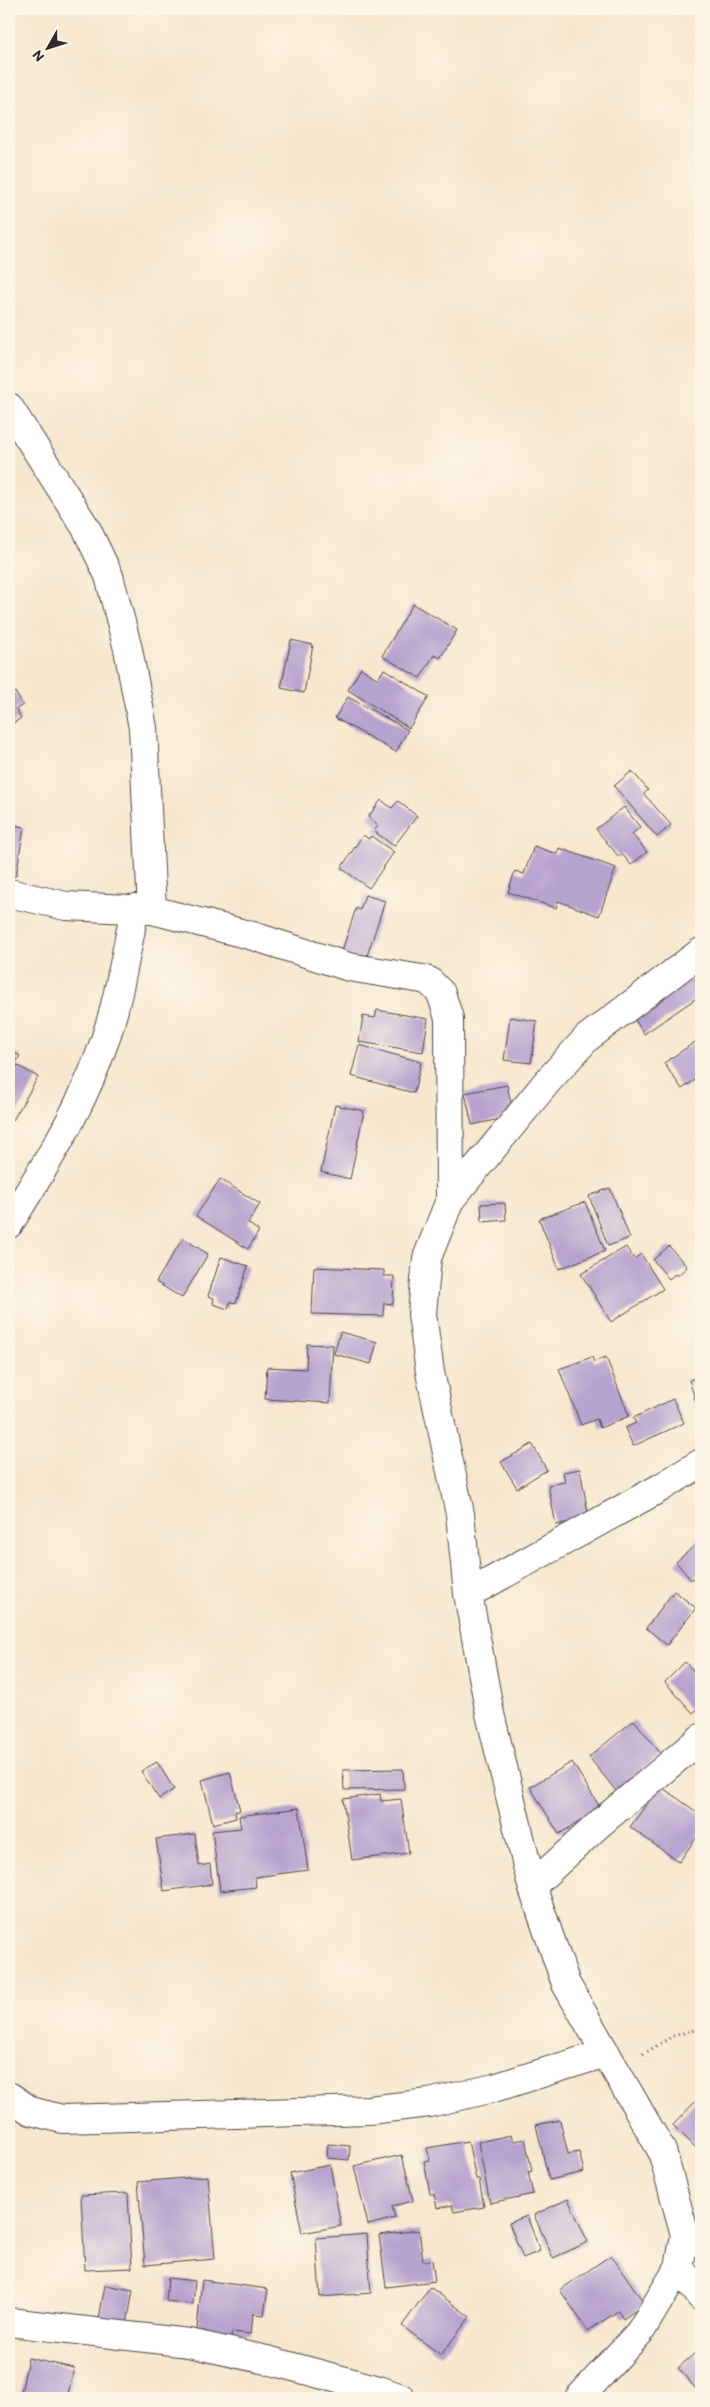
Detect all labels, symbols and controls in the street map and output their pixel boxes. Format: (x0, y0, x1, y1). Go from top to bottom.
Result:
north arrow (22, 22, 72, 72)
text: N (29, 47, 48, 65)

